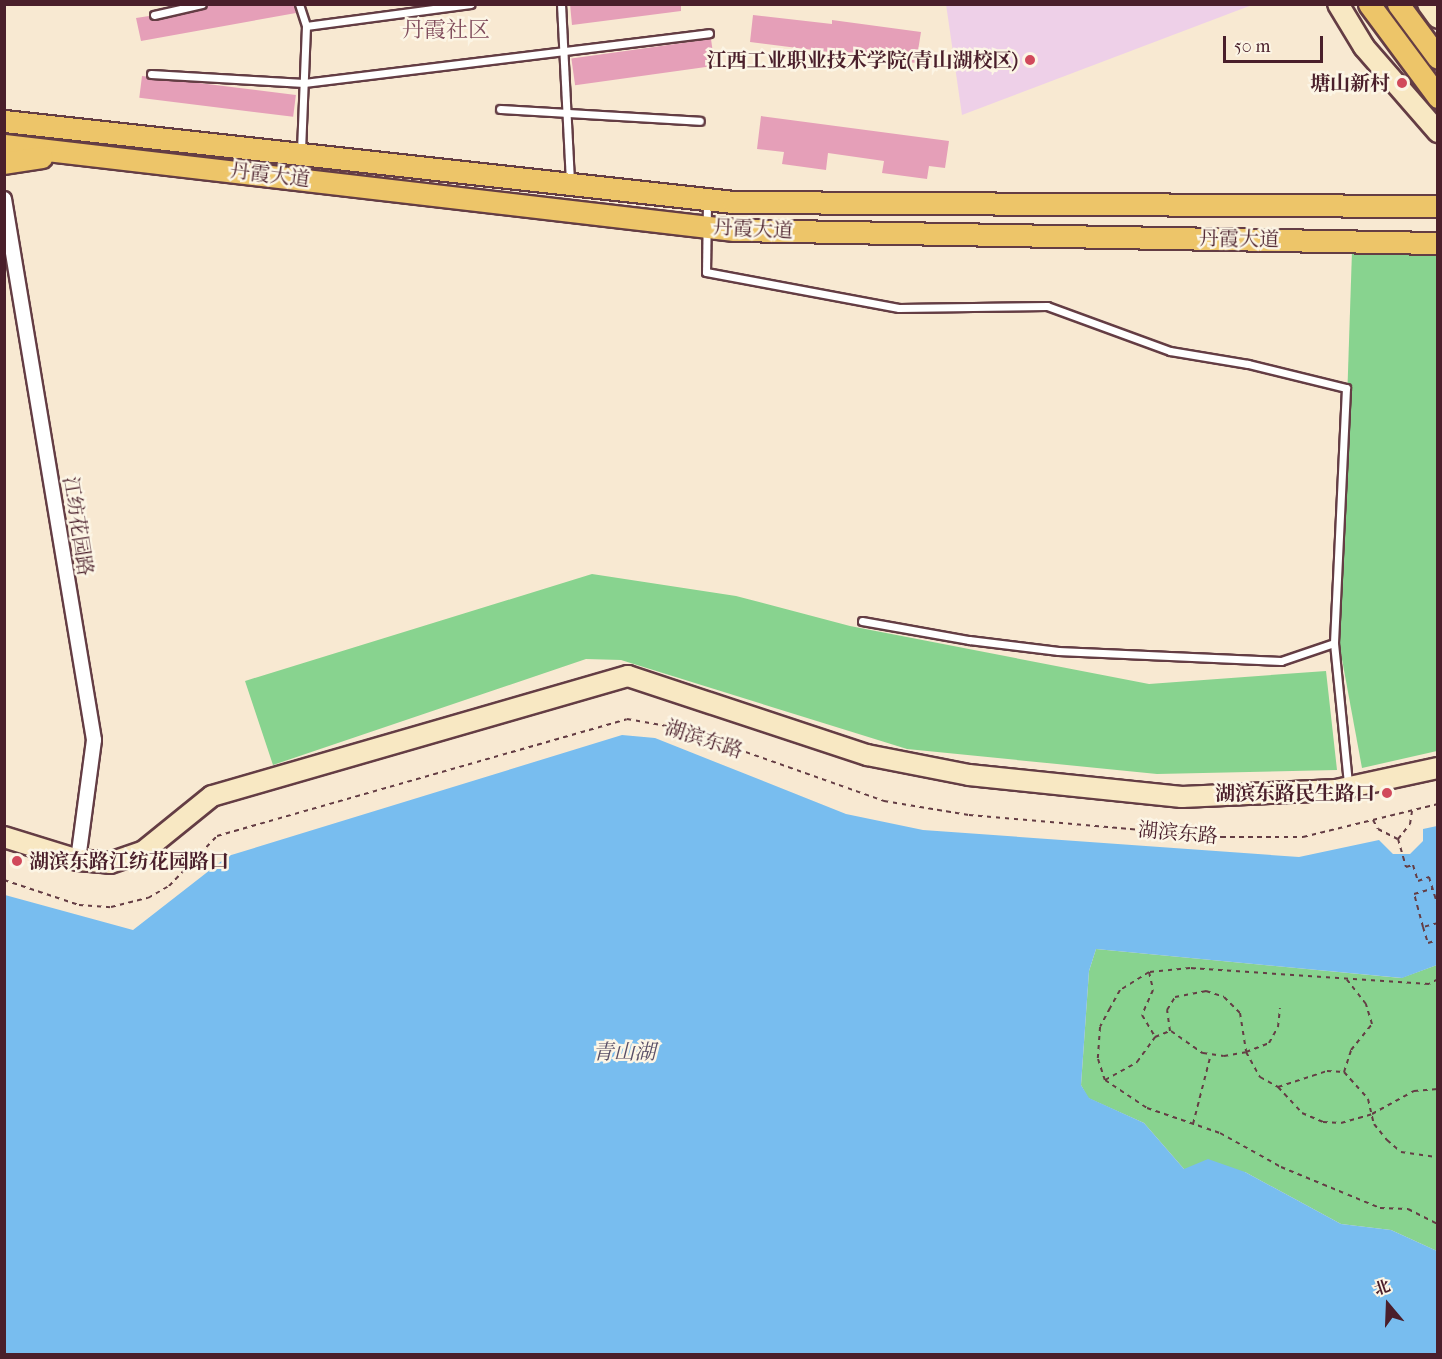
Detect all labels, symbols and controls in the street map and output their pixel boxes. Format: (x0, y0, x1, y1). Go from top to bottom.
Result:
district label: 丹霞社区 (402, 18, 490, 44)
scale bar (1226, 24, 1326, 62)
text: 50 m (1234, 36, 1270, 57)
place label: 江西工业职业技术学院(青山湖校区) (707, 48, 1018, 72)
marker: 江西工业职业技术学院(青山湖校区) (1023, 53, 1037, 67)
place label: 塘山新村 (1310, 71, 1390, 95)
marker: 塘山新村 (1395, 76, 1409, 90)
street label: 丹霞大道 (229, 158, 311, 192)
street label: 丹霞大道 (712, 215, 794, 243)
street label: 丹霞大道 (1199, 226, 1279, 252)
street label: 江纺花园路 (58, 475, 98, 577)
street label: 湖滨东路 (662, 715, 746, 763)
place label: 湖滨东路民生路口 (1215, 781, 1375, 805)
marker: 湖滨东路民生路口 (1380, 786, 1394, 800)
street label: 湖滨东路 (1137, 818, 1219, 848)
place label: 湖滨东路江纺花园路口 (29, 849, 229, 873)
marker: 湖滨东路江纺花园路口 (10, 854, 24, 868)
water label: 青山湖 (593, 1039, 655, 1065)
north arrow (1358, 1275, 1418, 1335)
text: 北 (1371, 1276, 1393, 1299)

